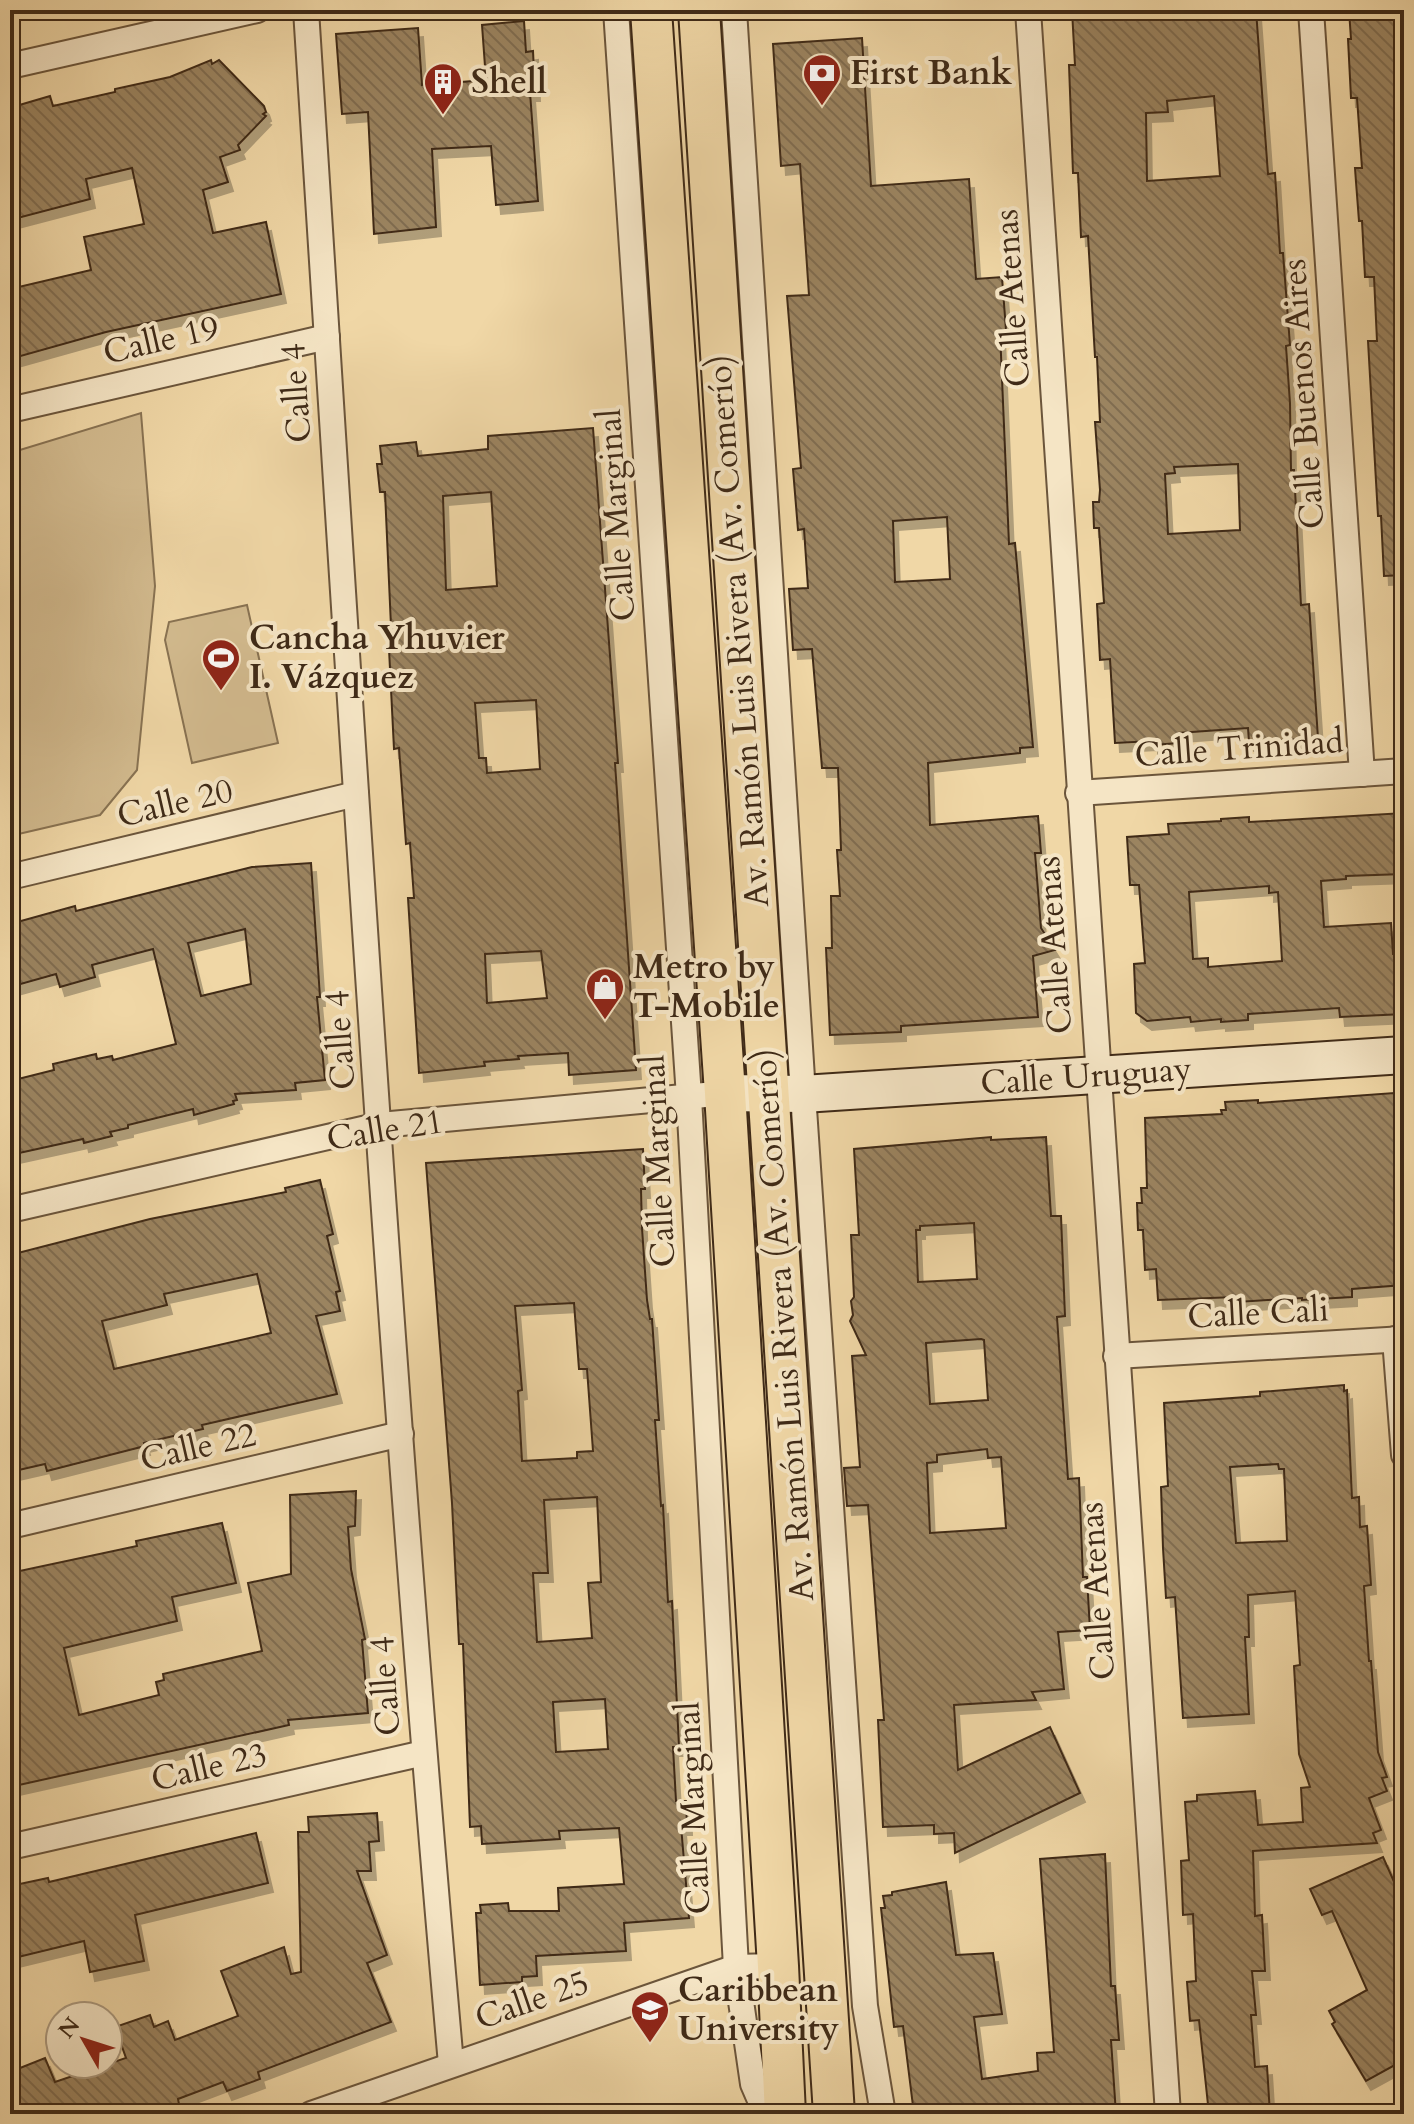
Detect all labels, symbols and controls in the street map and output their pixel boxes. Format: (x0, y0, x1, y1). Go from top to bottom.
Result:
place label: First Bank (850, 50, 1013, 96)
bank icon: First Bank (801, 52, 843, 107)
place label: Shell (471, 59, 547, 105)
building icon: Shell (422, 61, 464, 116)
street label: Calle Atenas (983, 207, 1041, 389)
street label: Calle Buenos Aires (1271, 257, 1335, 531)
street label: Calle 19 (99, 304, 223, 376)
street label: Calle 4 (270, 342, 322, 444)
street label: Av. Ramón Luis Rivera (Av. Comerío) (696, 353, 780, 909)
street label: Calle Marginal (586, 407, 646, 623)
place label: Cancha Yhuvier I. Vázquez (249, 615, 505, 700)
sports icon: Cancha Yhuvier I. Vázquez (200, 637, 242, 692)
street label: Calle Trinidad (1133, 718, 1345, 778)
street label: Calle 20 (113, 767, 237, 839)
street label: Calle Atenas (1025, 854, 1083, 1036)
place label: Metro by T-Mobile (633, 944, 780, 1029)
shop icon: Metro by T-Mobile (584, 966, 626, 1021)
street label: Calle 4 (314, 989, 366, 1091)
street label: Calle Uruguay (979, 1046, 1193, 1106)
street label: Av. Ramón Luis Rivera (Av. Comerío) (741, 1047, 825, 1603)
street label: Calle Marginal (629, 1053, 687, 1269)
street label: Calle 21 (323, 1098, 447, 1162)
street label: Calle Cali (1186, 1286, 1330, 1340)
street label: Calle 22 (136, 1411, 260, 1483)
street label: Calle Atenas (1068, 1500, 1126, 1682)
street label: Calle 4 (359, 1635, 411, 1737)
street label: Calle Marginal (664, 1700, 722, 1916)
street label: Calle 23 (147, 1731, 271, 1803)
street label: Calle 25 (469, 1959, 595, 2041)
place label: Caribbean University (678, 1967, 839, 2052)
school or university icon: Caribbean University (629, 1989, 671, 2044)
north arrow (44, 2000, 124, 2080)
text: N (52, 2011, 87, 2045)

